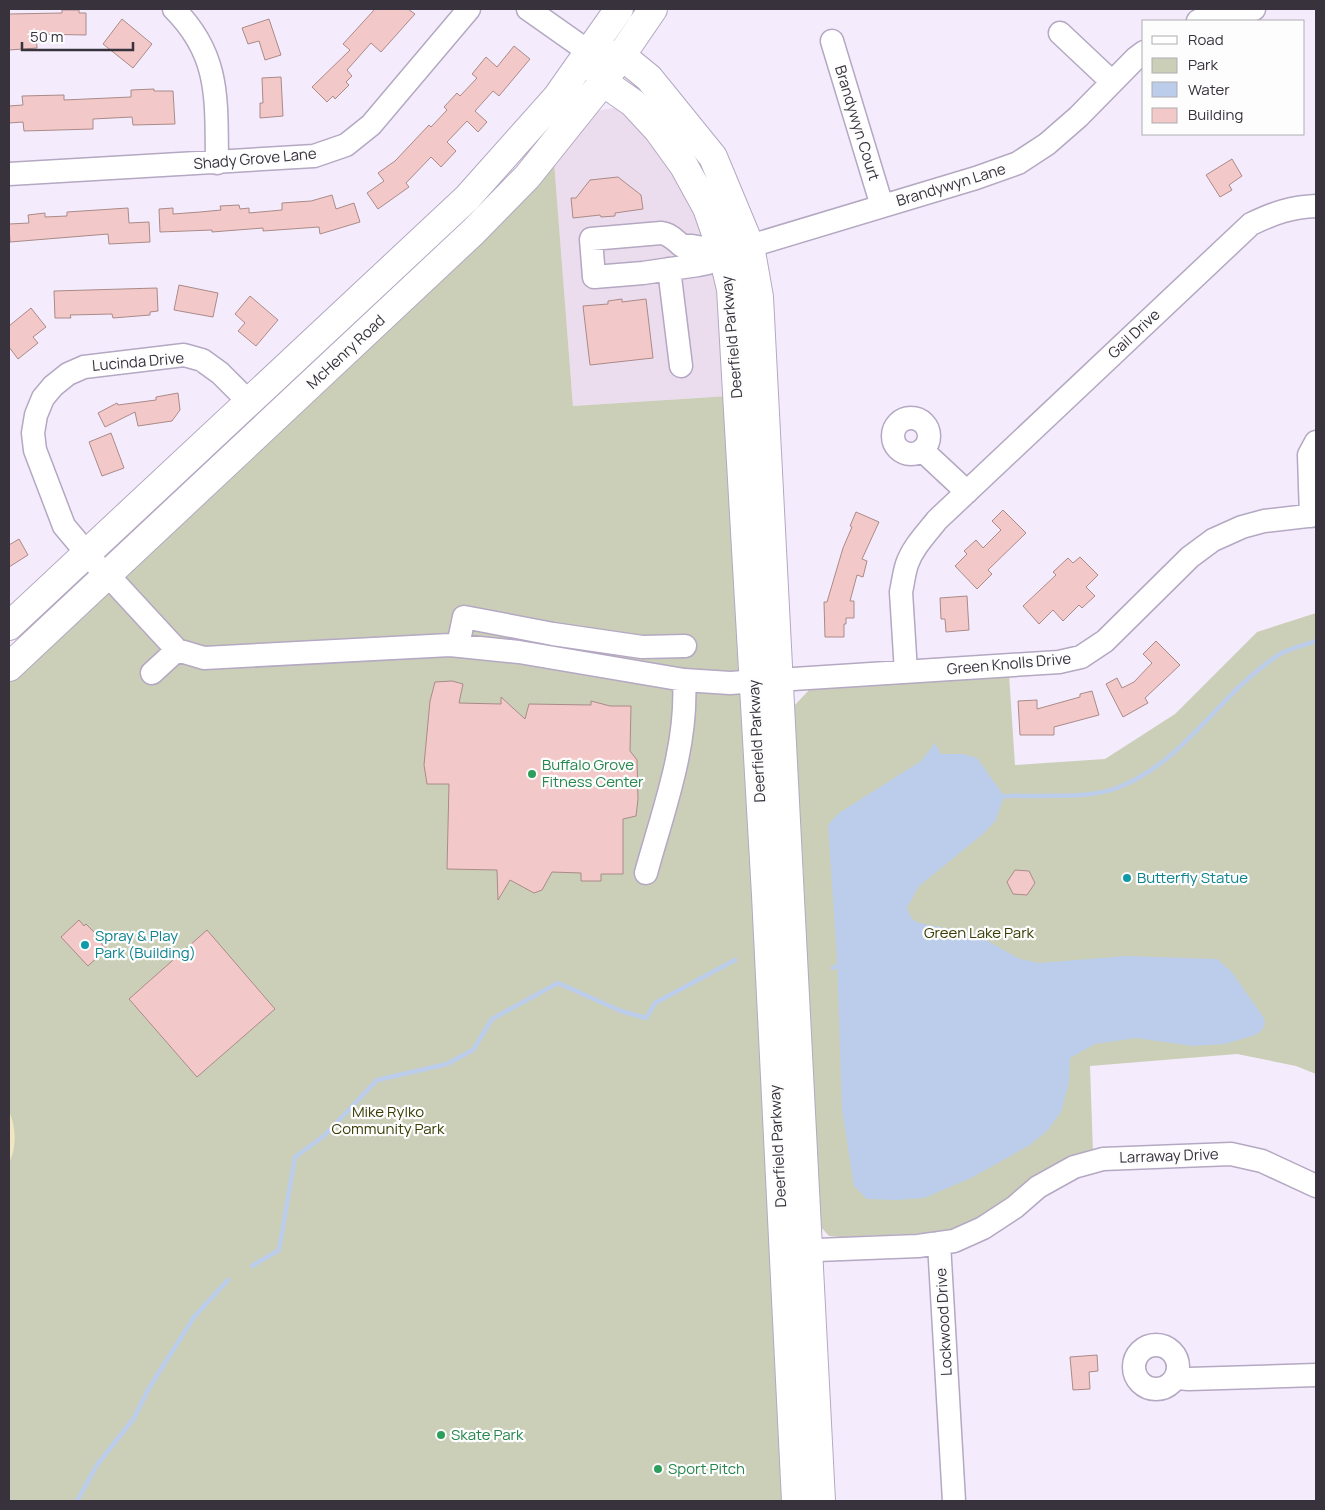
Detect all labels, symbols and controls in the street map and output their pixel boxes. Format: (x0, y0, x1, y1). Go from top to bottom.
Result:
scale bar (22, 20, 134, 52)
legend (1142, 20, 1305, 135)
text: 50 m (30, 26, 64, 47)
text: Road (1188, 29, 1224, 50)
text: Park (1188, 54, 1218, 75)
street label: Brandywyn Court (830, 63, 885, 183)
text: Water (1188, 79, 1230, 100)
text: Building (1188, 104, 1243, 125)
street label: Shady Grove Lane (193, 143, 318, 174)
street label: Brandywyn Lane (894, 158, 1008, 211)
street label: Deerfield Parkway (716, 275, 747, 399)
street label: Gail Drive (1103, 304, 1164, 363)
street label: McHenry Road (302, 310, 390, 394)
street label: Lucinda Drive (91, 347, 185, 376)
street label: Green Knolls Drive (946, 648, 1072, 679)
street label: Deerfield Parkway (743, 679, 770, 803)
place label: Buffalo Grove Fitness Center (542, 754, 644, 792)
marker: Buffalo Grove Fitness Center (526, 768, 538, 780)
place label: Butterfly Statue (1137, 867, 1248, 888)
marker: Butterfly Statue (1121, 872, 1133, 884)
park label: Green Lake Park (924, 922, 1035, 943)
place label: Spray & Play Park (Building) (95, 925, 196, 963)
marker: Spray & Play Park (Building) (79, 939, 91, 951)
street label: Deerfield Parkway (764, 1084, 791, 1208)
park label: Mike Rylko Community Park (332, 1101, 445, 1139)
street label: Larraway Drive (1119, 1143, 1219, 1168)
street label: Lockwood Drive (930, 1267, 957, 1377)
place label: Skate Park (451, 1424, 524, 1445)
marker: Skate Park (435, 1429, 447, 1441)
place label: Sport Pitch (668, 1458, 745, 1479)
marker: Sport Pitch (652, 1463, 664, 1475)

